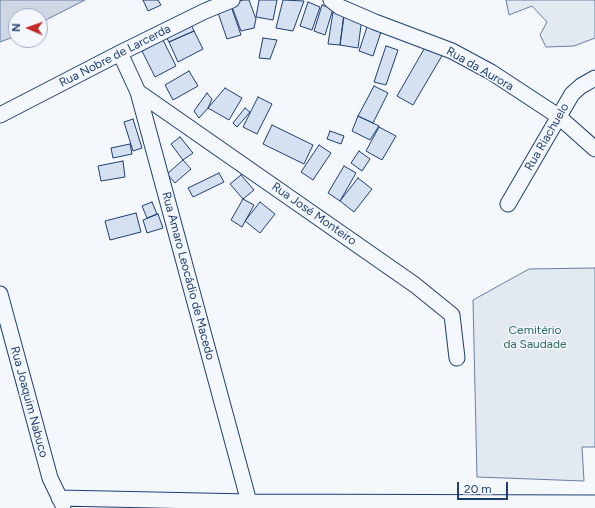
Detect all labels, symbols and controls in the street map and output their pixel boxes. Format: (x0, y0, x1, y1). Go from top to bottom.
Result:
north arrow (8, 8, 48, 48)
street label: Rua Nobre de Larcerda (57, 22, 173, 90)
text: N (10, 23, 23, 32)
street label: Rua da Aurora (444, 44, 516, 94)
street label: Rua Riachuelo (522, 101, 572, 173)
street label: Rua José Monteiro (269, 179, 359, 249)
street label: Rua Amaro Leocádio de Macedo (159, 190, 217, 362)
park label: Cemitério da Saudade (503, 323, 567, 351)
street label: Rua Joaquim Nabuco (7, 345, 51, 459)
scale bar (459, 474, 510, 500)
text: 20 m (464, 482, 492, 496)

